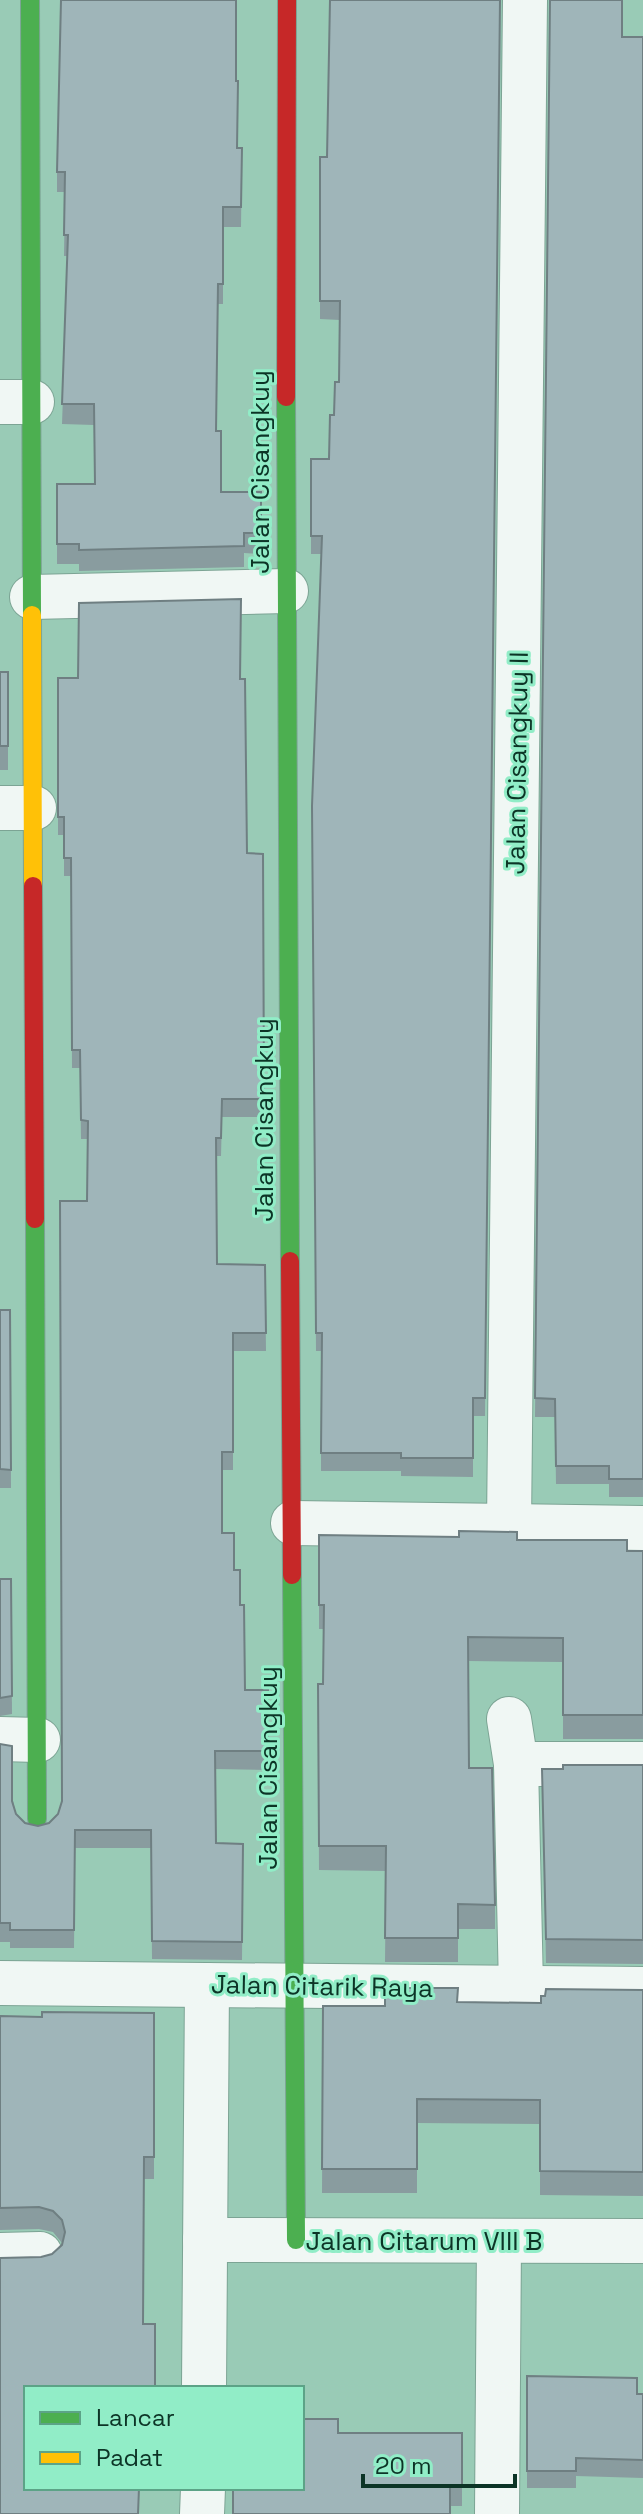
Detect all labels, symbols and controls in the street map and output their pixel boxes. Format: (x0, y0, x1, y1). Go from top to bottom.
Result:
street label: Jalan Cisangkuy (243, 370, 277, 574)
street label: Jalan Cisangkuy II (498, 651, 536, 875)
street label: Jalan Cisangkuy (247, 1018, 281, 1222)
street label: Jalan Cisangkuy (251, 1666, 285, 1870)
street label: Jalan Citarik Raya (211, 1967, 433, 2005)
street label: Jalan Citarum VIII B (306, 2224, 542, 2258)
legend (24, 2386, 304, 2490)
text: Lancar (96, 2402, 175, 2433)
scale bar (363, 2438, 515, 2488)
text: Padat (96, 2442, 163, 2473)
text: 20 m (375, 2450, 432, 2481)

